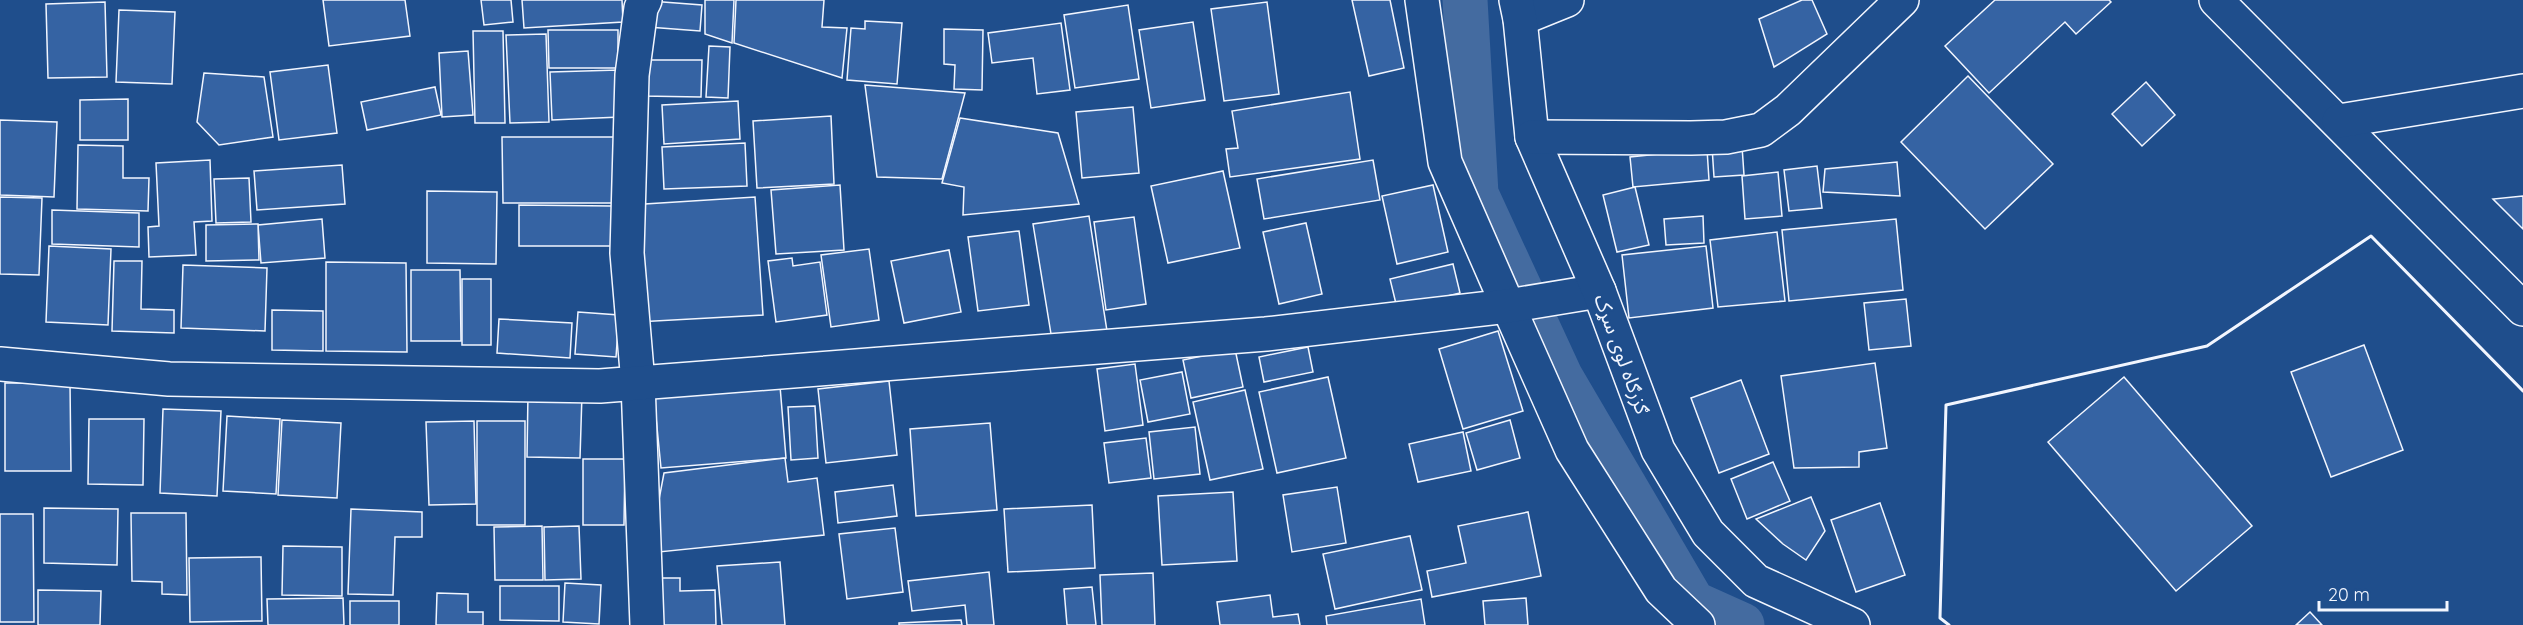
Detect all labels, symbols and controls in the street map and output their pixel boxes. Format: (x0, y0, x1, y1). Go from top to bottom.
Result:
street label: ګزرګاه لوی سړک (1589, 290, 1656, 418)
scale bar (2319, 574, 2446, 612)
text: 20 m (2328, 583, 2370, 606)

